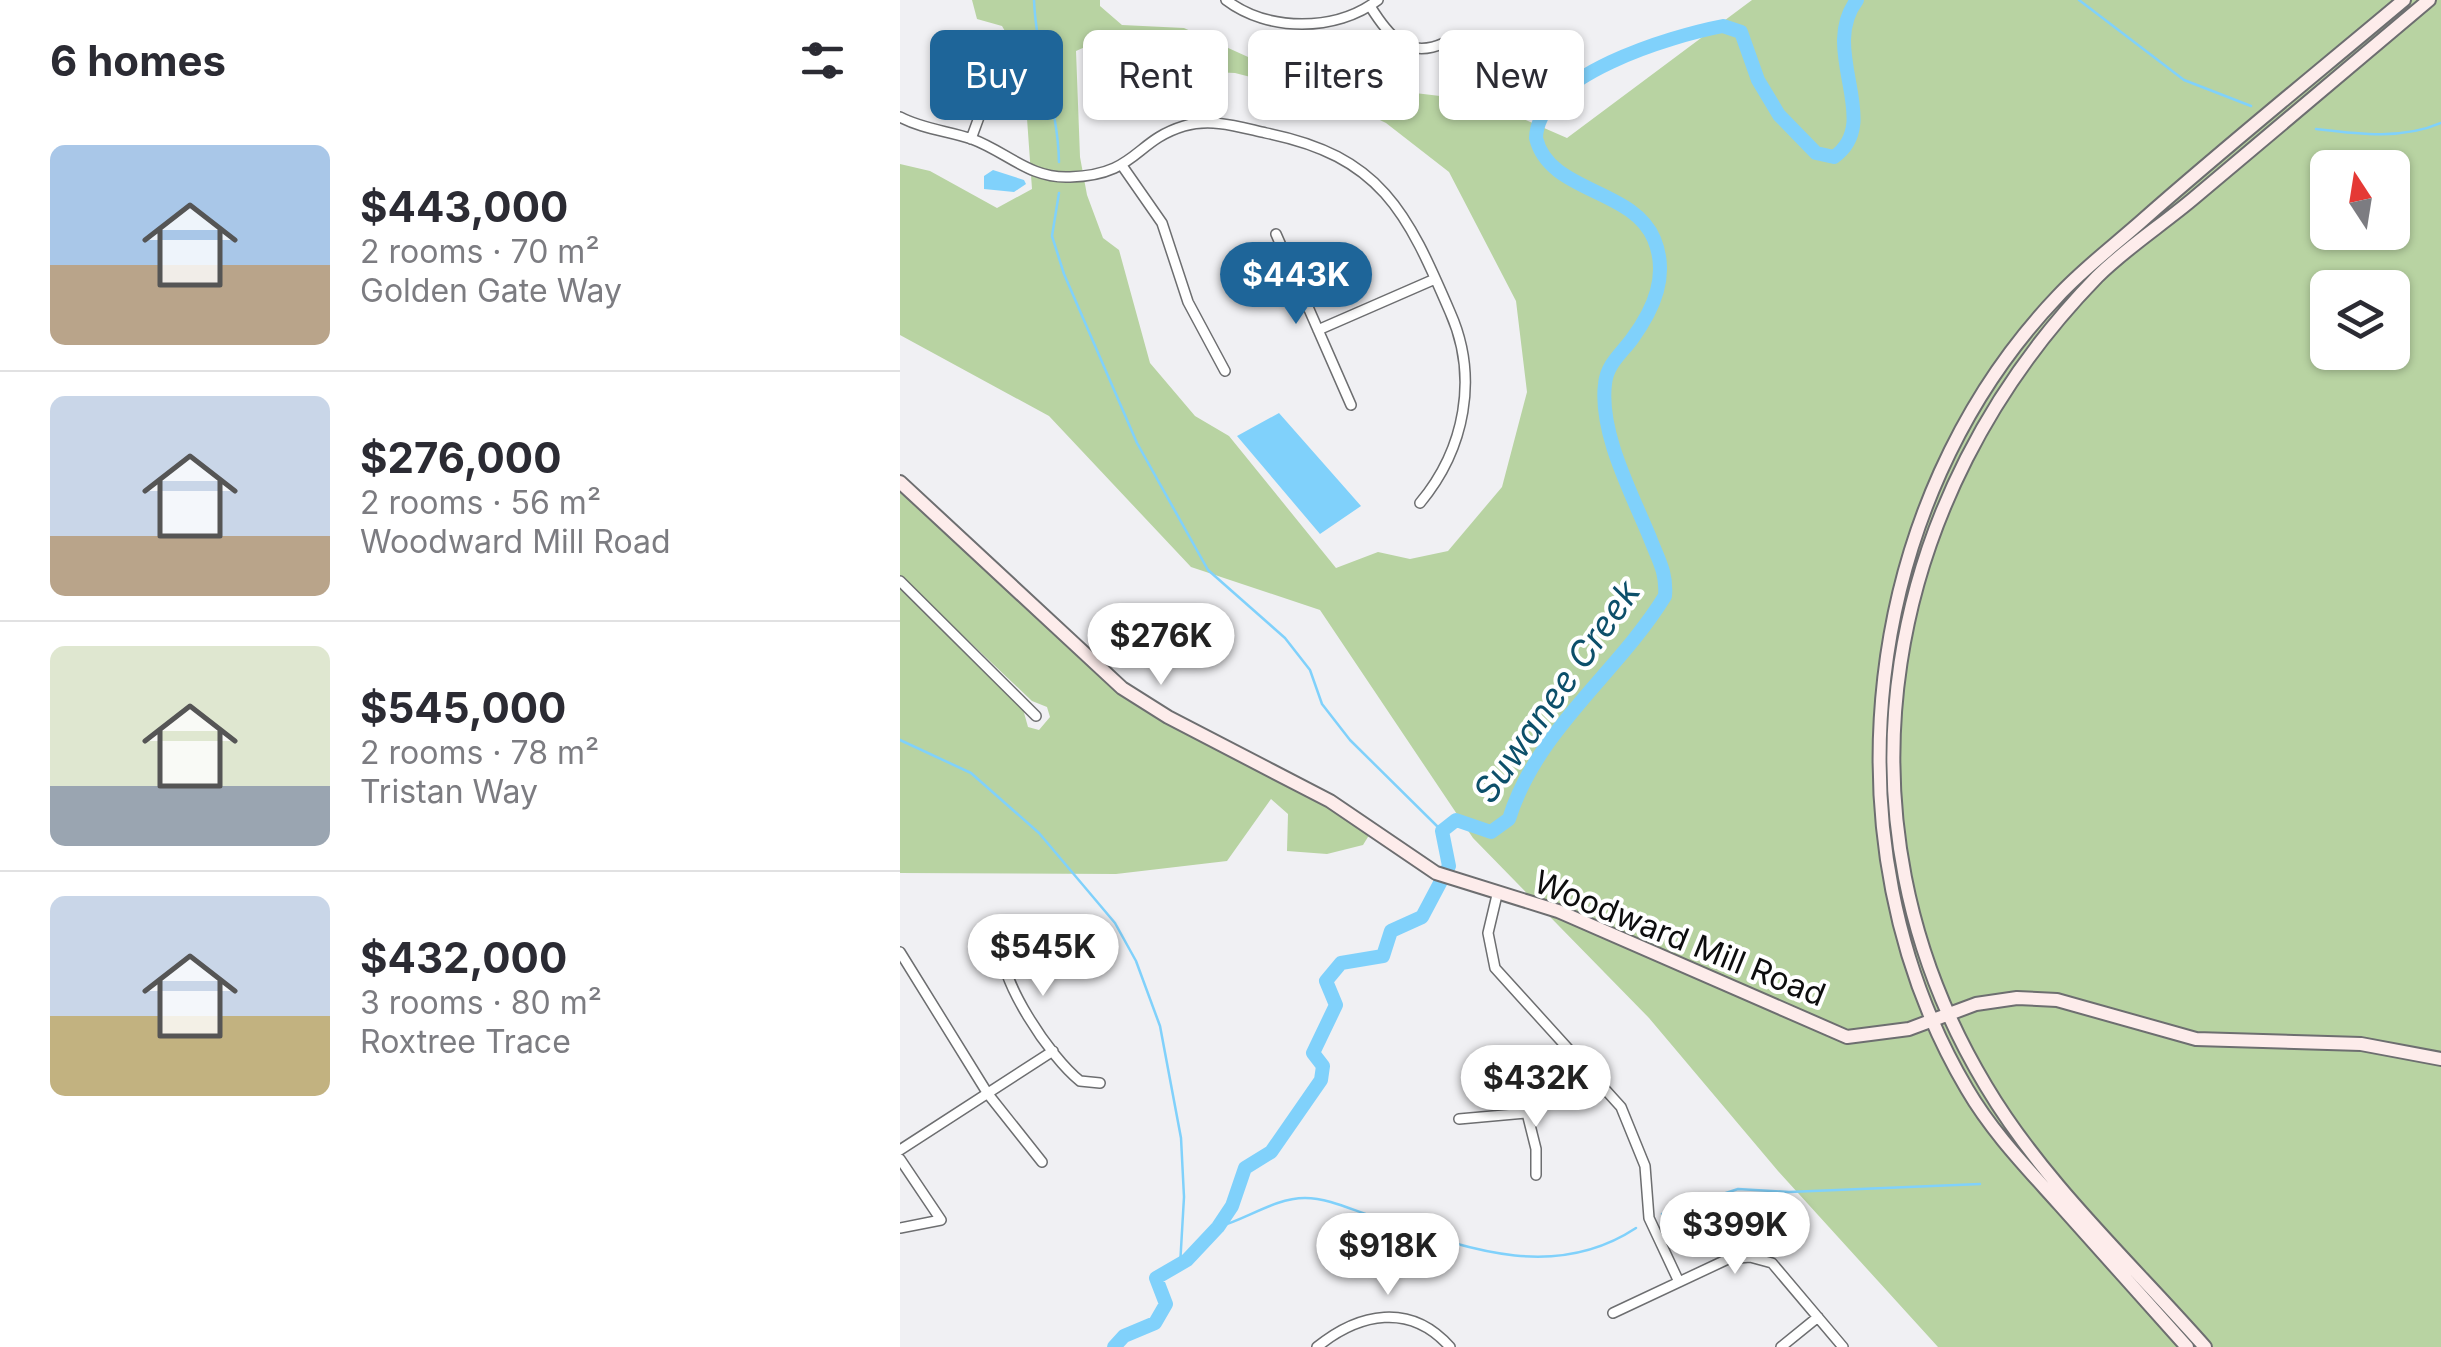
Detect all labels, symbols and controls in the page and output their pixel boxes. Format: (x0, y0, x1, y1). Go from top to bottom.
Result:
chip: Buy (930, 30, 1063, 120)
chip: Rent (1083, 30, 1228, 120)
chip: Filters (1248, 30, 1419, 120)
chip: New (1439, 30, 1584, 120)
icon: filters (795, 33, 850, 88)
text: 6 homes (50, 35, 226, 86)
north arrow (2310, 150, 2410, 250)
map controls (2310, 150, 2410, 370)
text: $443,000 (360, 181, 568, 232)
icon: home (130, 185, 250, 305)
text: 2 rooms · 70 m² (360, 232, 600, 271)
pin: $443K (1226, 242, 1366, 327)
text: $443K (1242, 255, 1350, 294)
button: layers (2310, 270, 2410, 370)
text: Golden Gate Way (360, 271, 622, 310)
text: $276,000 (360, 432, 562, 483)
icon: home (130, 436, 250, 556)
text: 2 rooms · 56 m² (360, 483, 601, 522)
text: Woodward Mill Road (360, 522, 670, 561)
water label: Suwanee Creek (1464, 571, 1649, 810)
pin: $276K (1091, 603, 1231, 688)
text: $276K (1109, 616, 1213, 655)
text: $545,000 (360, 682, 566, 733)
icon: home (130, 686, 250, 806)
text: 2 rooms · 78 m² (360, 733, 599, 772)
text: Tristan Way (360, 772, 538, 811)
street label: Woodward Mill Road (1529, 862, 1831, 1014)
pin: $545K (973, 914, 1113, 999)
text: $545K (990, 927, 1096, 966)
text: $432,000 (360, 932, 567, 983)
icon: home (130, 936, 250, 1056)
text: 3 rooms · 80 m² (360, 983, 602, 1022)
text: Roxtree Trace (360, 1022, 571, 1061)
pin: $432K (1466, 1045, 1606, 1130)
text: $432K (1483, 1058, 1589, 1097)
pin: $399K (1665, 1192, 1805, 1277)
text: $399K (1682, 1205, 1788, 1244)
pin: $918K (1318, 1213, 1458, 1298)
text: $918K (1338, 1226, 1438, 1265)

